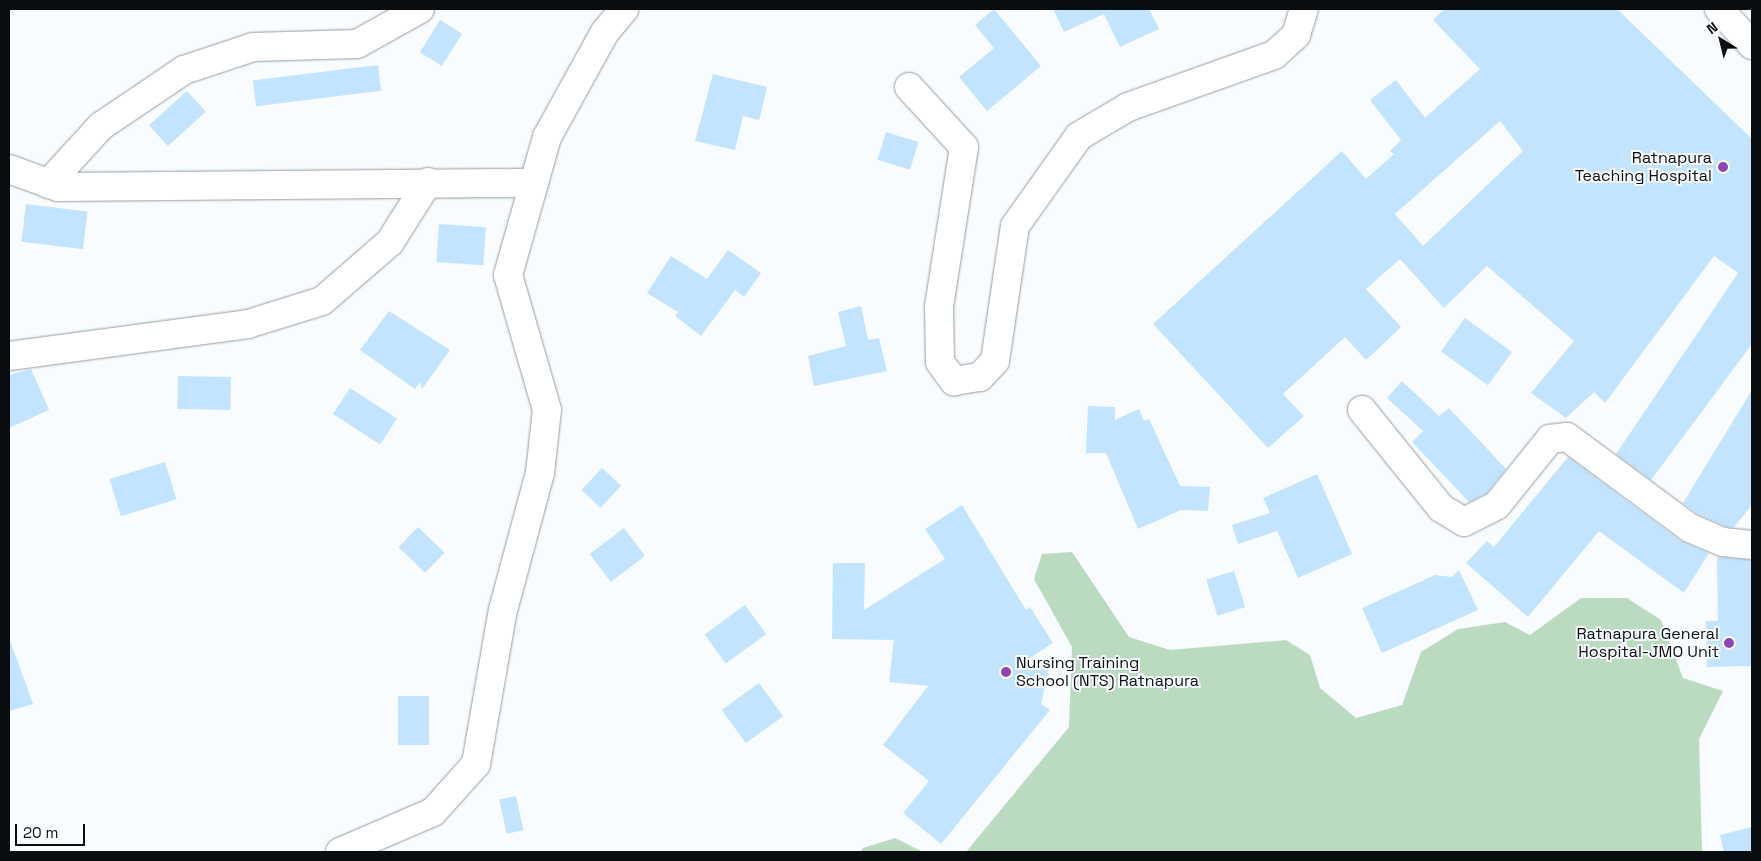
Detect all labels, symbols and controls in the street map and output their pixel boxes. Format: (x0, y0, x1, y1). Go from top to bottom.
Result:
north arrow (1696, 15, 1746, 65)
text: N (1703, 18, 1721, 38)
place label: Ratnapura Teaching Hospital (1575, 148, 1712, 186)
marker: Ratnapura Teaching Hospital (1716, 160, 1730, 174)
place label: Ratnapura General Hospital-JMO Unit (1576, 624, 1719, 662)
marker: Ratnapura General Hospital-JMO Unit (1723, 637, 1735, 649)
place label: Nursing Training School (NTS) Ratnapura (1016, 653, 1199, 691)
marker: Nursing Training School (NTS) Ratnapura (1000, 666, 1012, 678)
scale bar (18, 814, 88, 846)
text: 20 m (23, 823, 58, 842)

